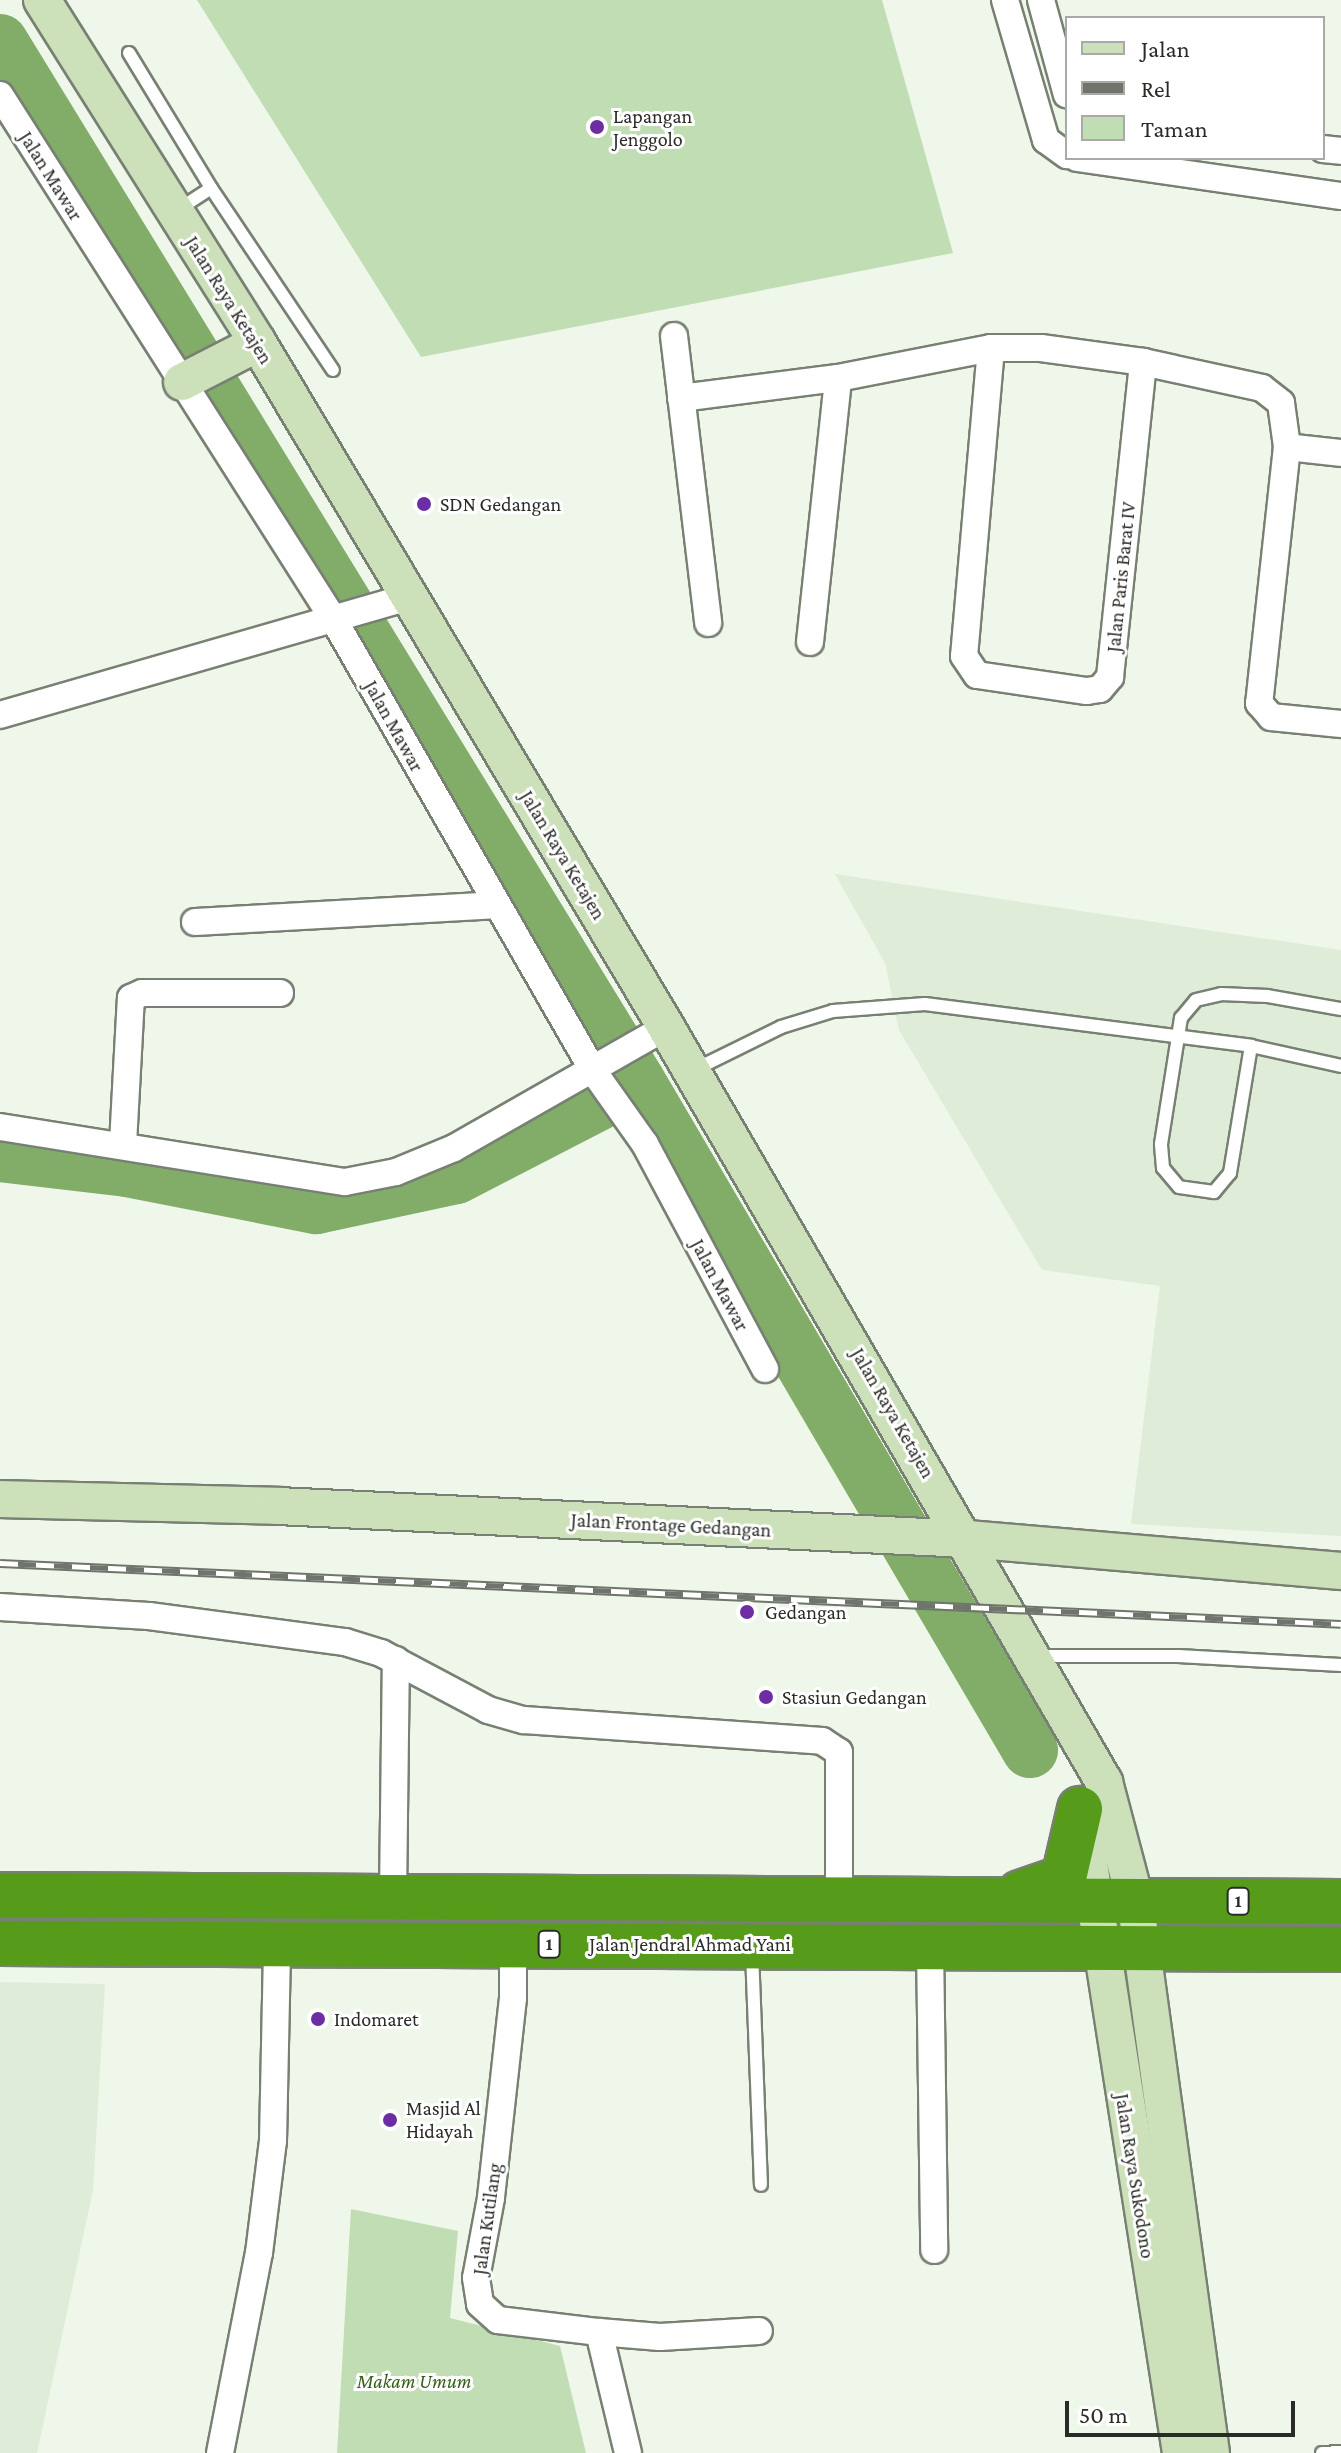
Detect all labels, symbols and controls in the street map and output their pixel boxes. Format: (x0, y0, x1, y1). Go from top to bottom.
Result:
legend (1065, 16, 1325, 160)
text: Jalan (1141, 35, 1190, 62)
text: Rel (1141, 75, 1171, 102)
place label: Lapangan Jenggolo (613, 104, 692, 151)
text: Taman (1141, 115, 1208, 142)
marker: Lapangan Jenggolo (588, 118, 606, 136)
street label: Jalan Mawar (14, 127, 88, 225)
street label: Jalan Raya Ketajen (180, 231, 278, 369)
place label: SDN Gedangan (440, 492, 561, 516)
marker: SDN Gedangan (415, 495, 433, 513)
street label: Jalan Paris Barat IV (1101, 501, 1141, 653)
street label: Jalan Mawar (359, 676, 429, 776)
street label: Jalan Raya Ketajen (515, 786, 611, 924)
street label: Jalan Mawar (686, 1235, 754, 1335)
street label: Jalan Raya Ketajen (846, 1344, 940, 1482)
street label: Jalan Frontage Gedangan (570, 1508, 772, 1542)
place label: Gedangan (765, 1600, 847, 1624)
marker: Gedangan (736, 1601, 758, 1623)
place label: Stasiun Gedangan (782, 1685, 927, 1709)
marker: Stasiun Gedangan (757, 1688, 775, 1706)
road number: 1 (1226, 1887, 1250, 1915)
road number: 1 (537, 1930, 561, 1958)
street label: Jalan Jendral Ahmad Yani (589, 1932, 791, 1956)
place label: Indomaret (334, 2007, 419, 2031)
marker: Indomaret (309, 2010, 327, 2028)
street label: Jalan Raya Sukodono (1110, 2092, 1160, 2260)
place label: Masjid Al Hidayah (406, 2096, 481, 2143)
marker: Masjid Al Hidayah (381, 2111, 399, 2129)
street label: Jalan Kutilang (467, 2162, 507, 2276)
park label: Makam Umum (357, 2369, 471, 2393)
scale bar (1069, 2385, 1299, 2435)
text: 50 m (1079, 2401, 1128, 2428)

